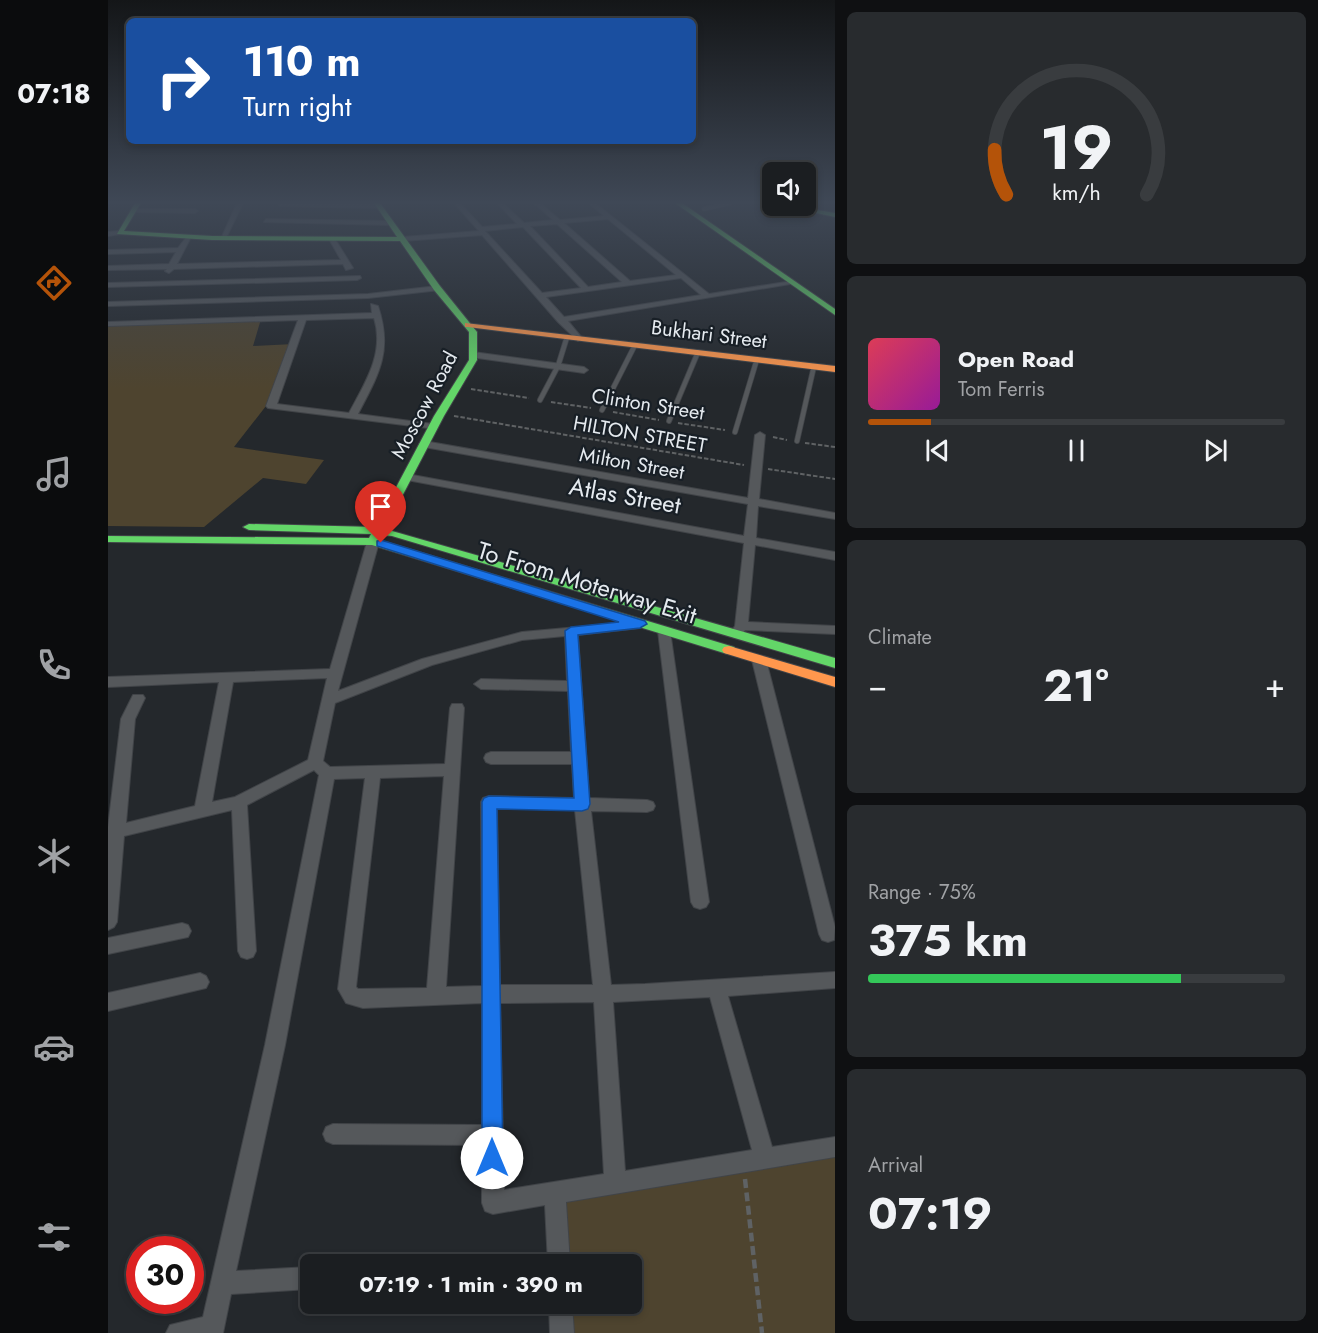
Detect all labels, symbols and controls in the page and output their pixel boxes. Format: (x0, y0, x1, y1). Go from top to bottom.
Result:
text: 110 m (243, 31, 361, 92)
icon: right (144, 42, 222, 120)
text: 07:18 (17, 74, 91, 113)
text: Turn right (243, 87, 351, 126)
text: 19 (1040, 102, 1113, 192)
map controls (762, 162, 816, 216)
button: sound (762, 162, 816, 216)
text: km/h (1052, 177, 1101, 208)
icon: directions (33, 262, 75, 304)
street label: Bukhari Street (649, 313, 769, 356)
text: Open Road (958, 343, 1074, 375)
street label: Moscow Road (384, 346, 465, 464)
text: Tom Ferris (958, 375, 1045, 404)
street label: Clinton Street (589, 381, 707, 428)
street label: HILTON STREET (571, 408, 710, 461)
icon: previous (921, 434, 954, 467)
icon: pause (1060, 434, 1093, 467)
icon: next (1199, 434, 1232, 467)
street label: Milton Street (577, 440, 687, 487)
icon: music (33, 453, 75, 495)
street label: Atlas Street (566, 468, 684, 523)
pin (355, 481, 406, 543)
icon: arrive (364, 490, 397, 523)
street label: To From Moterway Exit (473, 532, 701, 633)
text: Climate (868, 623, 932, 652)
icon: phone (33, 644, 75, 686)
text: 21° (1043, 653, 1109, 718)
text: − (868, 662, 887, 709)
text: + (1265, 662, 1285, 709)
icon: climate (33, 835, 75, 877)
text: Range · 75% (868, 878, 976, 907)
text: 375 km (868, 908, 1028, 973)
icon: car (33, 1026, 75, 1068)
position arrow (460, 1126, 524, 1190)
text: Arrival (868, 1151, 923, 1180)
text: 07:19 (868, 1181, 992, 1246)
icon: filters (33, 1216, 75, 1258)
speed limit sign: 30 (126, 1236, 204, 1314)
text: 07:19 · 1 min · 390 m (359, 1268, 583, 1300)

